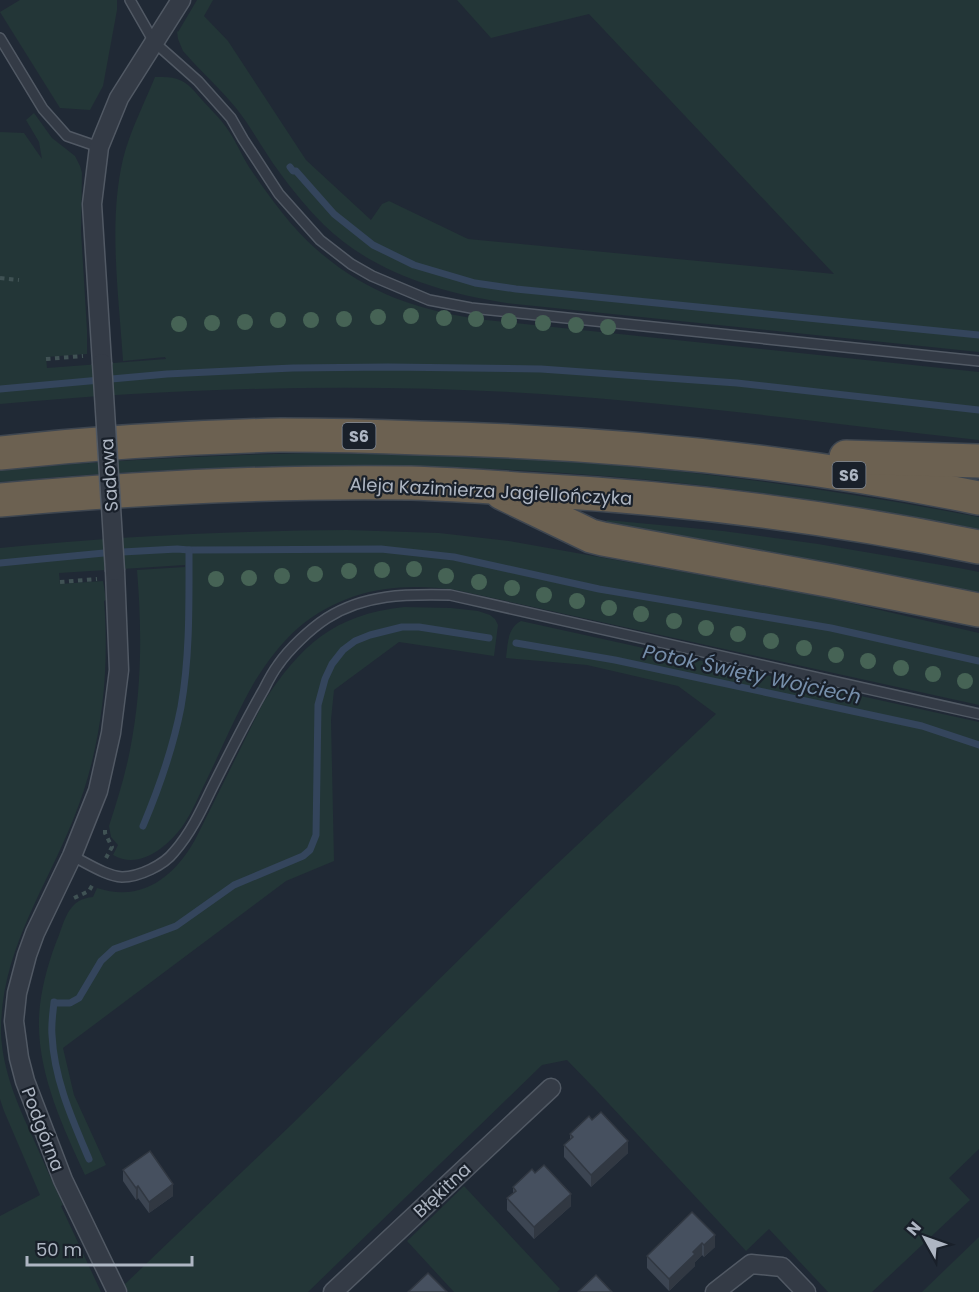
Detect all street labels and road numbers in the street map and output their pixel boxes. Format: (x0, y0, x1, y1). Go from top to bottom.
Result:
road number: S6 (342, 423, 376, 449)
street label: Sadowa (94, 438, 124, 512)
road number: S6 (832, 462, 866, 488)
street label: Aleja Kazimierza Jagiellończyka (349, 471, 633, 511)
street label: Podgórna (16, 1083, 70, 1175)
street label: Błękitna (408, 1157, 476, 1223)

